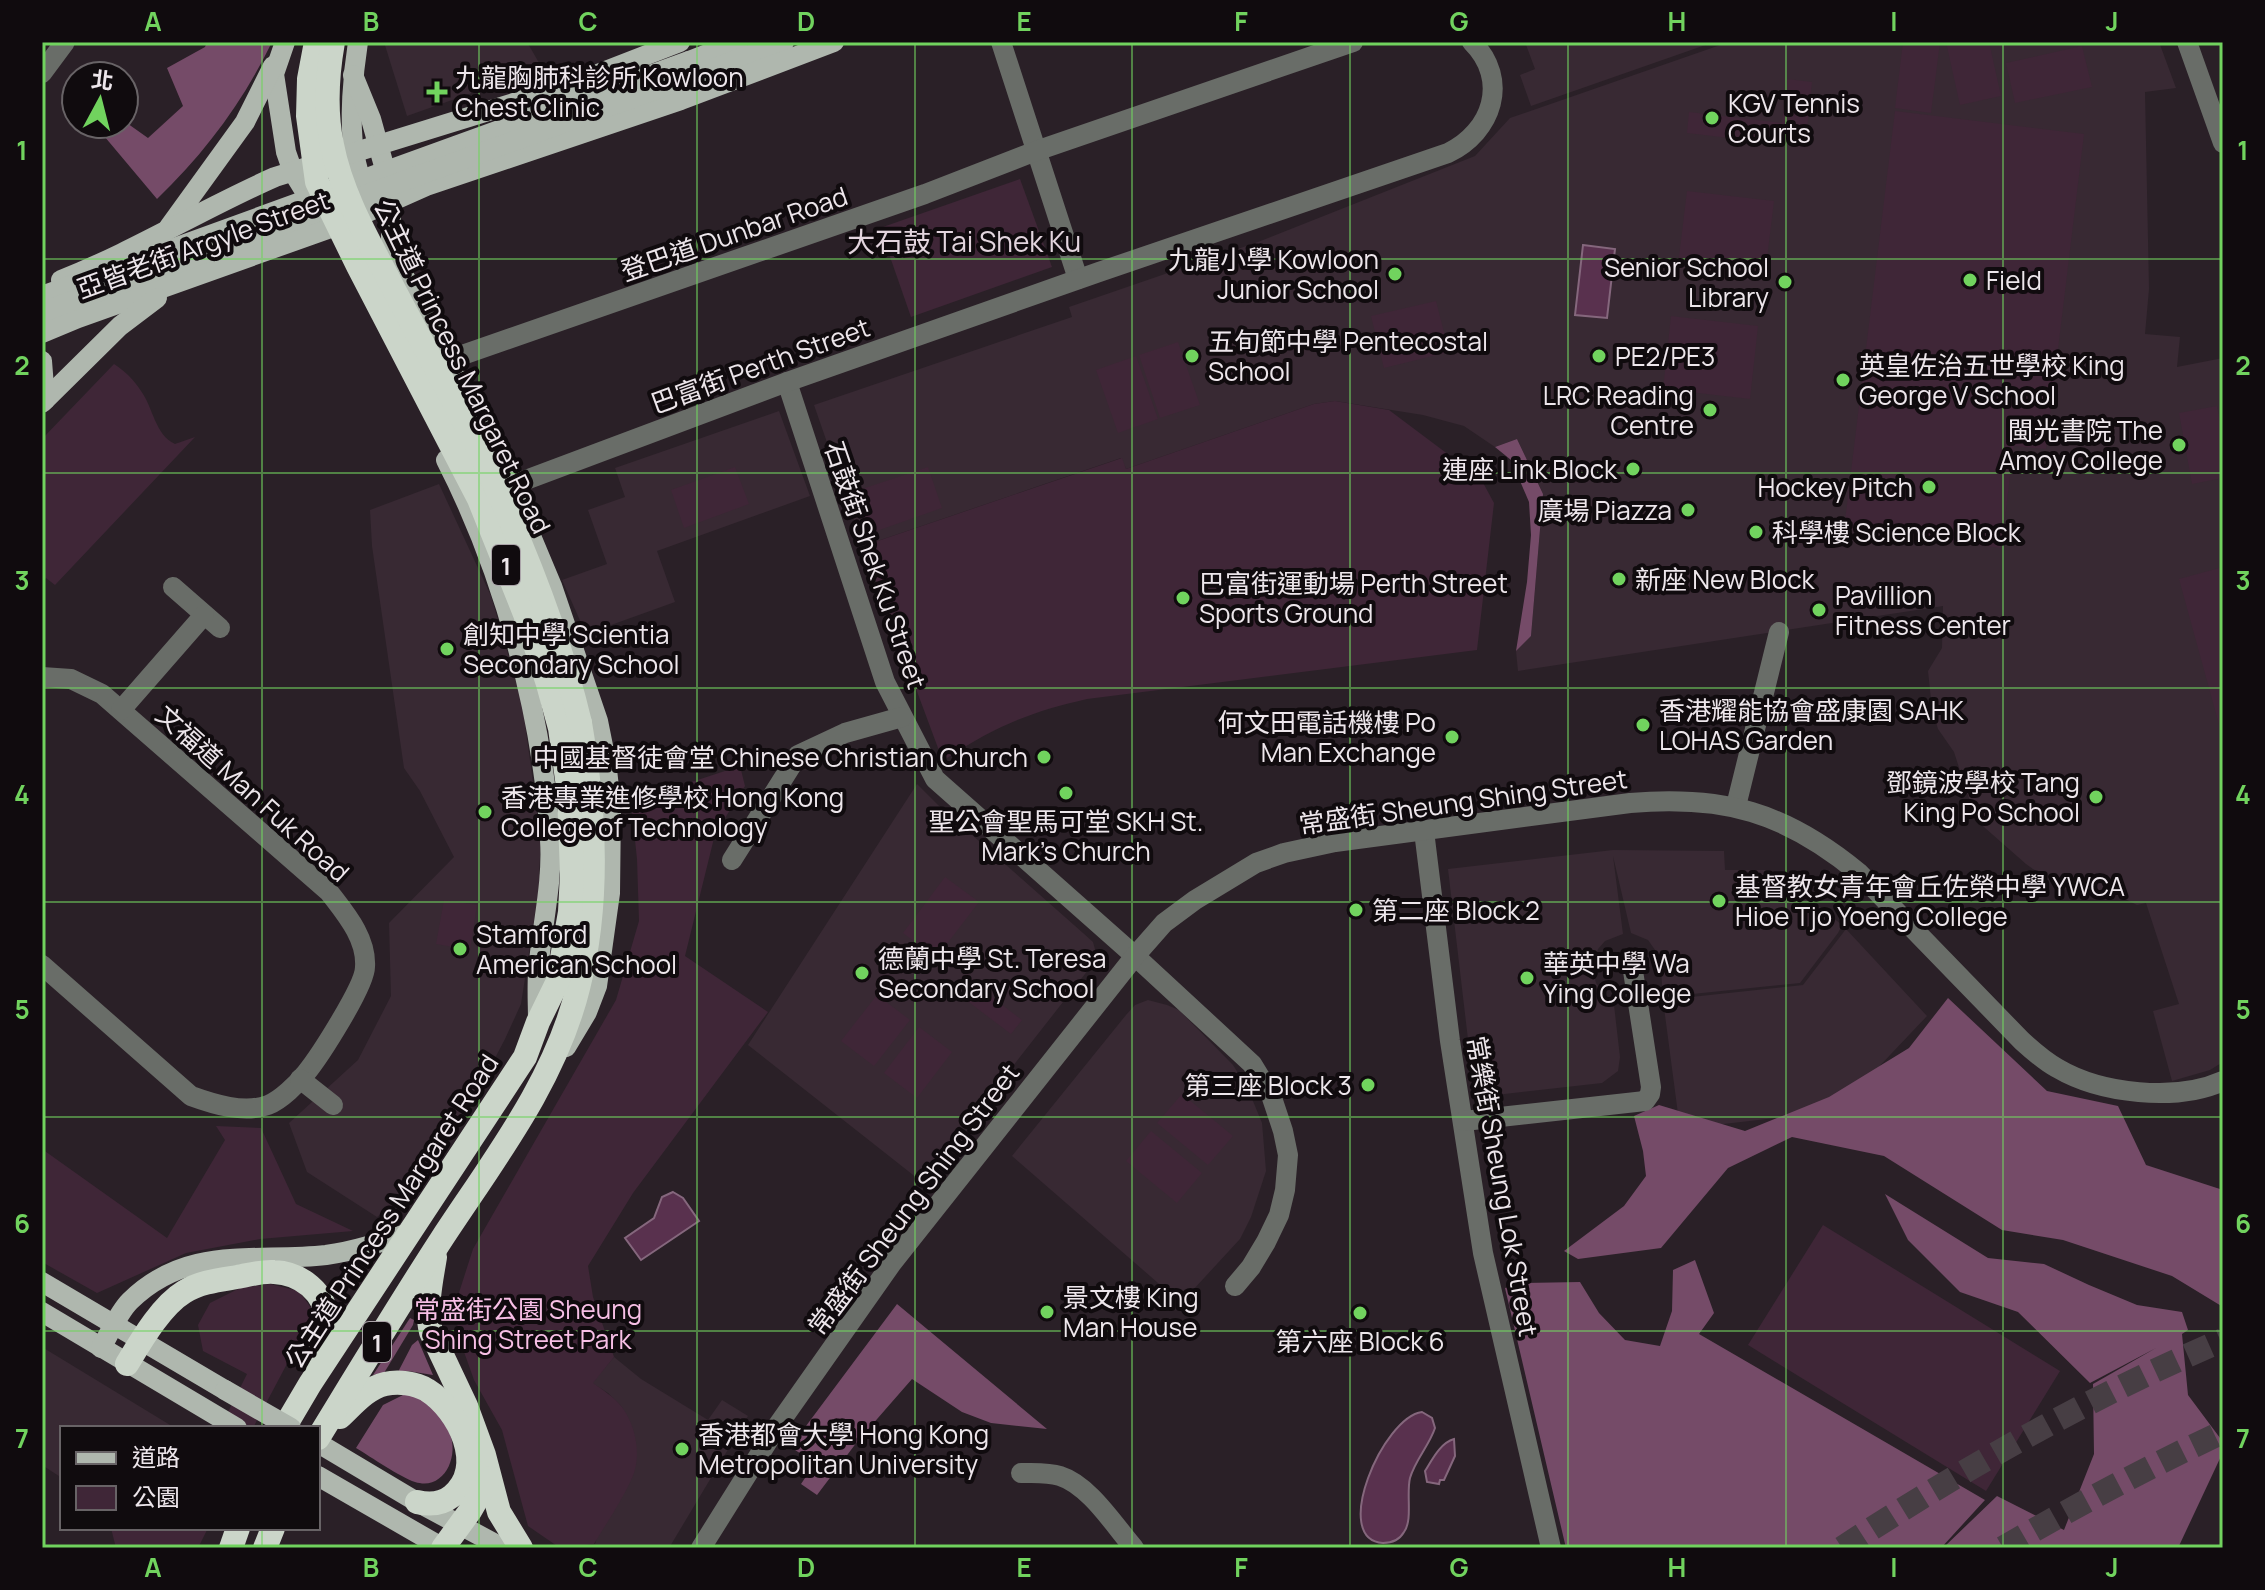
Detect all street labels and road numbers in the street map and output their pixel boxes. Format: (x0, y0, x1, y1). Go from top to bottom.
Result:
street label: 登巴道 Dunbar Road (616, 177, 852, 289)
street label: 亞皆老街 Argyle Street (72, 182, 334, 306)
street label: 公主道 Princess Margaret Road (366, 193, 560, 539)
street label: 巴富街 Perth Street (645, 309, 875, 421)
street label: 石鼓街 Shek Ku Street (817, 436, 935, 694)
road number: 1 (492, 545, 520, 585)
street label: 文福道 Man Fuk Road (149, 697, 357, 889)
street label: 常盛街 Sheung Shing Street (1296, 760, 1630, 842)
street label: 常樂街 Sheung Lok Street (1459, 1033, 1547, 1339)
street label: 公主道 Princess Margaret Road (276, 1047, 506, 1375)
street label: 常盛街 Sheung Shing Street (799, 1056, 1027, 1342)
road number: 1 (363, 1322, 391, 1362)

